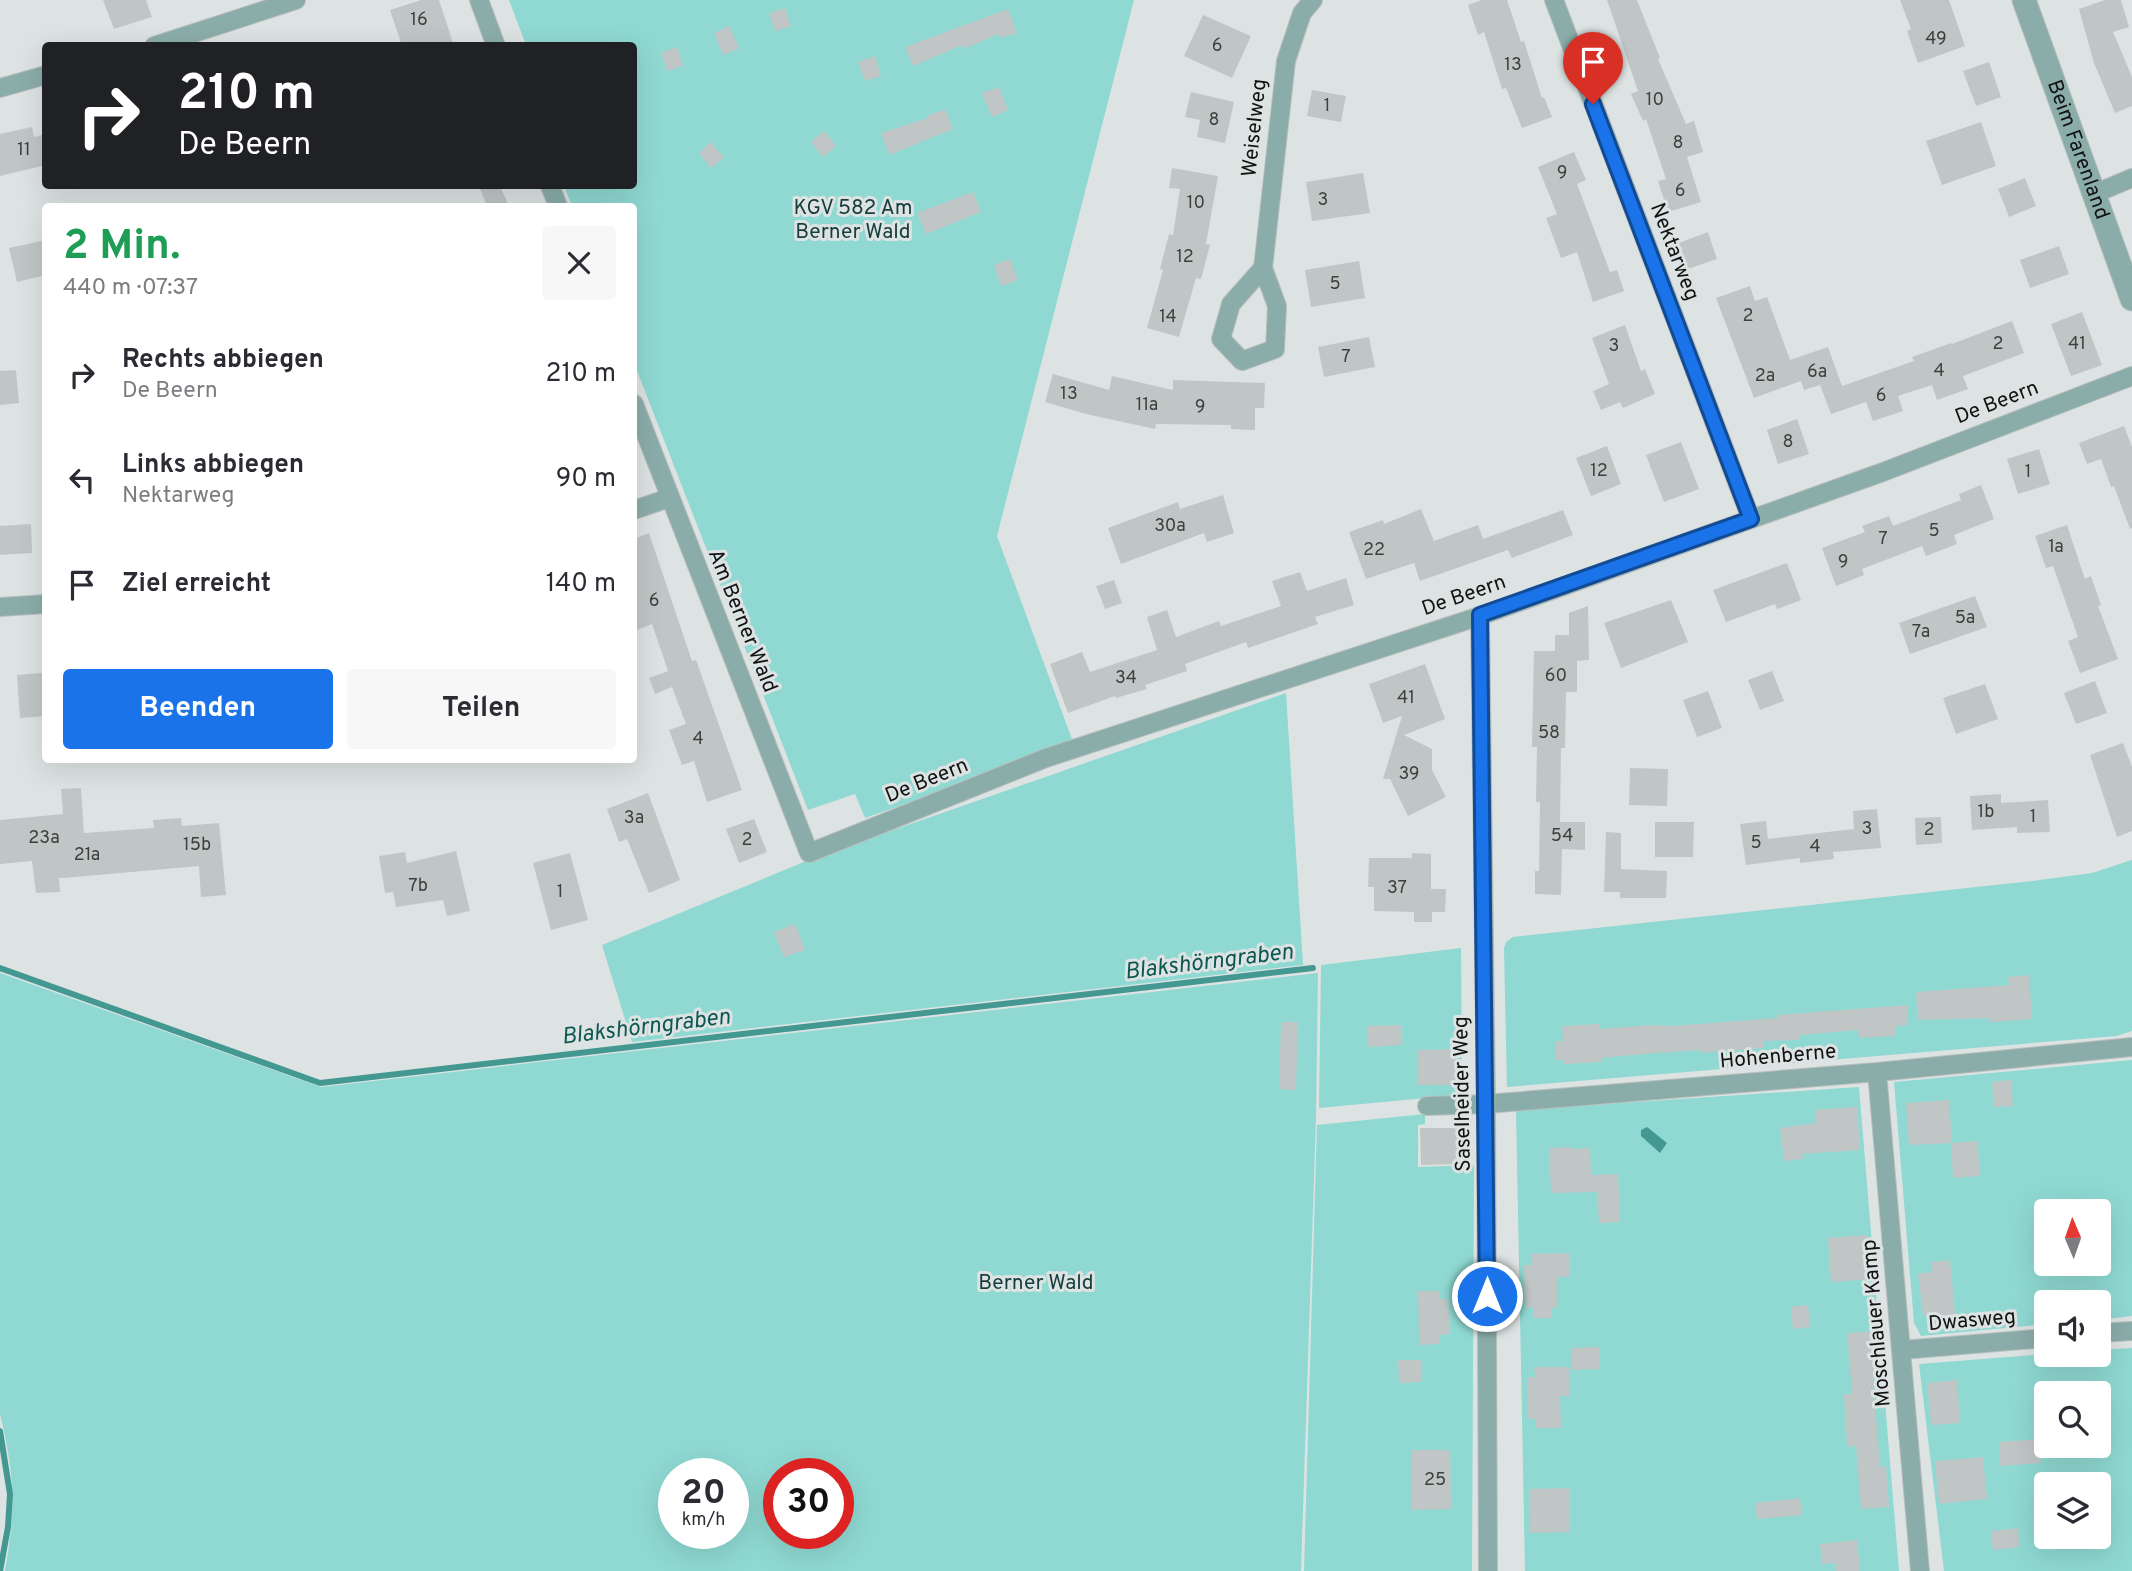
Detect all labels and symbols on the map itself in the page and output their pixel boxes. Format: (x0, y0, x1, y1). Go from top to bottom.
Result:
house number: 16 (410, 9, 428, 32)
house number: 49 (1925, 28, 1947, 51)
pin (1563, 32, 1623, 104)
house number: 6 (1212, 35, 1222, 58)
house number: 13 (1504, 54, 1522, 77)
street label: Beim Farenland (2040, 76, 2116, 223)
street label: Weiselweg (1236, 78, 1274, 178)
house number: 10 (1646, 89, 1664, 112)
house number: 1 (1324, 95, 1330, 118)
house number: 8 (1209, 109, 1220, 132)
house number: 8 (1673, 132, 1684, 155)
house number: 11 (17, 139, 31, 162)
house number: 9 (1557, 162, 1567, 185)
house number: 6 (1675, 180, 1685, 203)
house number: 3 (1318, 189, 1328, 212)
house number: 10 (1187, 192, 1205, 215)
park label: KGV 582 Am Berner Wald (794, 195, 912, 246)
street label: Nektarweg (1643, 199, 1705, 305)
house number: 12 (1176, 246, 1194, 269)
house number: 5 (1329, 273, 1341, 296)
house number: 2 (1742, 305, 1754, 328)
house number: 14 (1159, 306, 1177, 329)
house number: 2 (1992, 333, 2004, 356)
house number: 41 (2068, 333, 2086, 356)
house number: 3 (1609, 335, 1619, 358)
house number: 7 (1341, 346, 1351, 369)
house number: 4 (1933, 360, 1945, 383)
house number: 6a (1807, 361, 1827, 384)
house number: 2a (1755, 365, 1775, 388)
street label: De Beern (1951, 375, 2043, 431)
house number: 13 (1060, 383, 1078, 406)
house number: 6 (1876, 385, 1886, 408)
house number: 11a (1136, 394, 1158, 417)
house number: 9 (1195, 396, 1205, 419)
house number: 8 (1783, 431, 1794, 454)
house number: 12 (1590, 460, 1608, 483)
house number: 1 (2025, 461, 2031, 484)
house number: 30a (1154, 515, 1186, 538)
house number: 5 (1928, 520, 1940, 543)
house number: 7 (1878, 528, 1888, 551)
house number: 1a (2048, 536, 2064, 559)
house number: 22 (1363, 539, 1385, 562)
street label: Am Berner Wald (701, 545, 783, 697)
house number: 9 (1838, 551, 1848, 574)
street label: De Beern (1418, 569, 1510, 623)
house number: 6 (649, 590, 659, 613)
house number: 5a (1955, 607, 1975, 630)
house number: 7a (1912, 621, 1930, 644)
house number: 60 (1545, 665, 1567, 688)
house number: 34 (1115, 667, 1137, 690)
house number: 41 (1397, 687, 1415, 710)
house number: 58 (1538, 722, 1560, 745)
house number: 4 (692, 728, 704, 751)
street label: De Beern (881, 752, 973, 810)
house number: 39 (1398, 763, 1420, 786)
house number: 1b (1978, 801, 1994, 824)
house number: 1 (2030, 806, 2036, 829)
house number: 3a (624, 807, 644, 830)
house number: 3 (1862, 818, 1872, 841)
house number: 2 (1923, 819, 1935, 842)
house number: 54 (1551, 825, 1573, 848)
house number: 23a (28, 827, 60, 850)
house number: 2 (741, 829, 753, 852)
house number: 5 (1750, 832, 1762, 855)
house number: 15b (183, 834, 211, 857)
house number: 4 (1809, 836, 1821, 859)
house number: 21a (74, 844, 100, 867)
house number: 7b (408, 875, 428, 898)
house number: 37 (1387, 877, 1407, 900)
house number: 1 (557, 881, 563, 904)
water label: Blakshörngraben (1123, 938, 1295, 988)
water label: Blakshörngraben (560, 1003, 732, 1053)
street label: Saselheider Weg (1448, 1016, 1478, 1172)
street label: Hohenberne (1719, 1038, 1837, 1076)
north arrow (2034, 1199, 2110, 1276)
street label: Moschlauer Kamp (1856, 1238, 1898, 1408)
position arrow (1450, 1259, 1524, 1333)
park label: Berner Wald (978, 1270, 1094, 1297)
street label: Dwasweg (1927, 1304, 2017, 1338)
speed limit sign: 30 (763, 1458, 854, 1549)
house number: 25 (1424, 1469, 1446, 1492)

